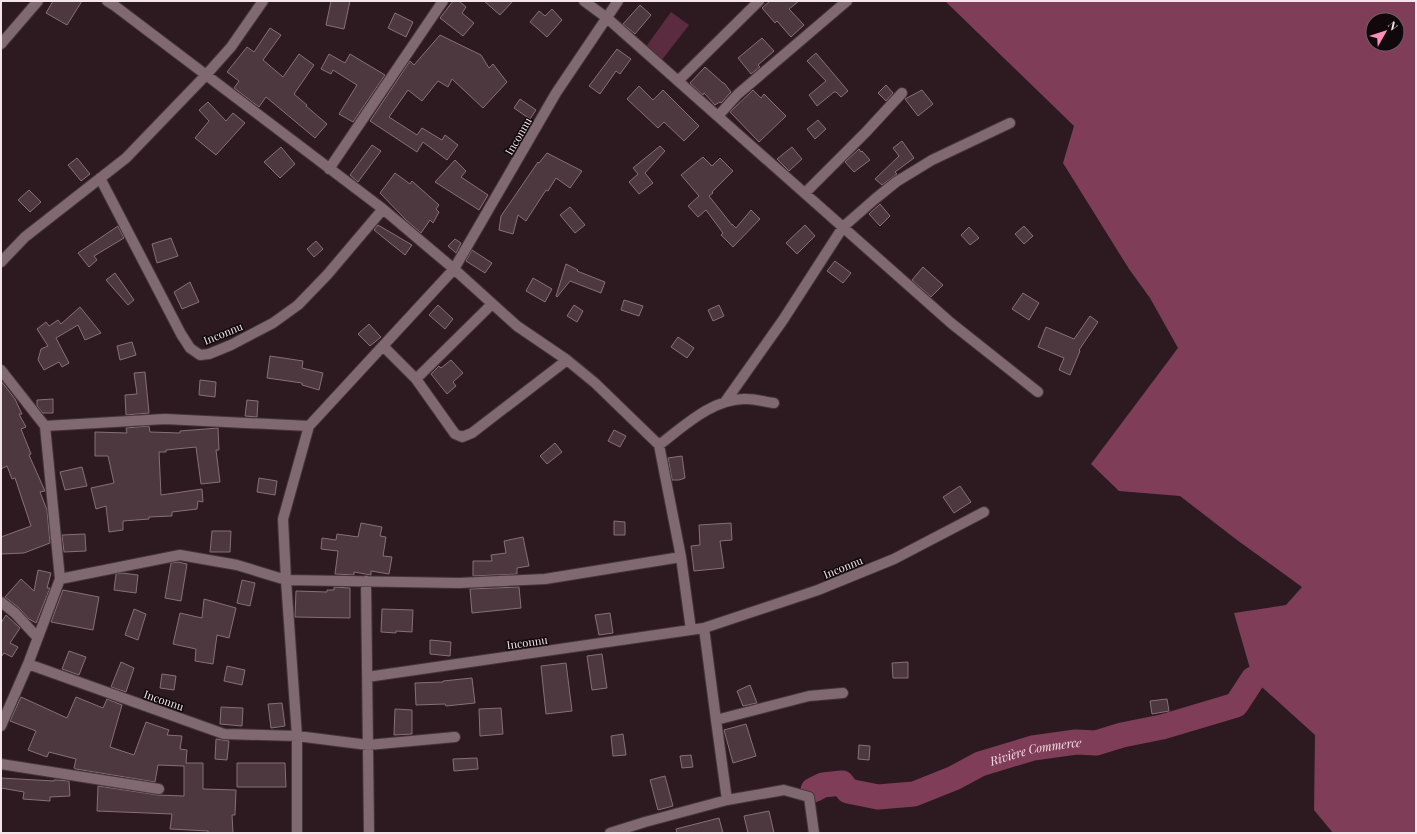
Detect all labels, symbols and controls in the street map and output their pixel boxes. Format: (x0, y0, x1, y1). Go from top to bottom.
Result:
north arrow (1365, 12, 1405, 52)
text: N (1385, 18, 1402, 33)
street label: Inconnu (501, 114, 535, 158)
street label: Inconnu (201, 318, 245, 348)
street label: Inconnu (821, 552, 865, 582)
street label: Inconnu (506, 632, 549, 652)
street label: Inconnu (142, 686, 186, 714)
water label: Rivière Commerce (987, 734, 1082, 769)

